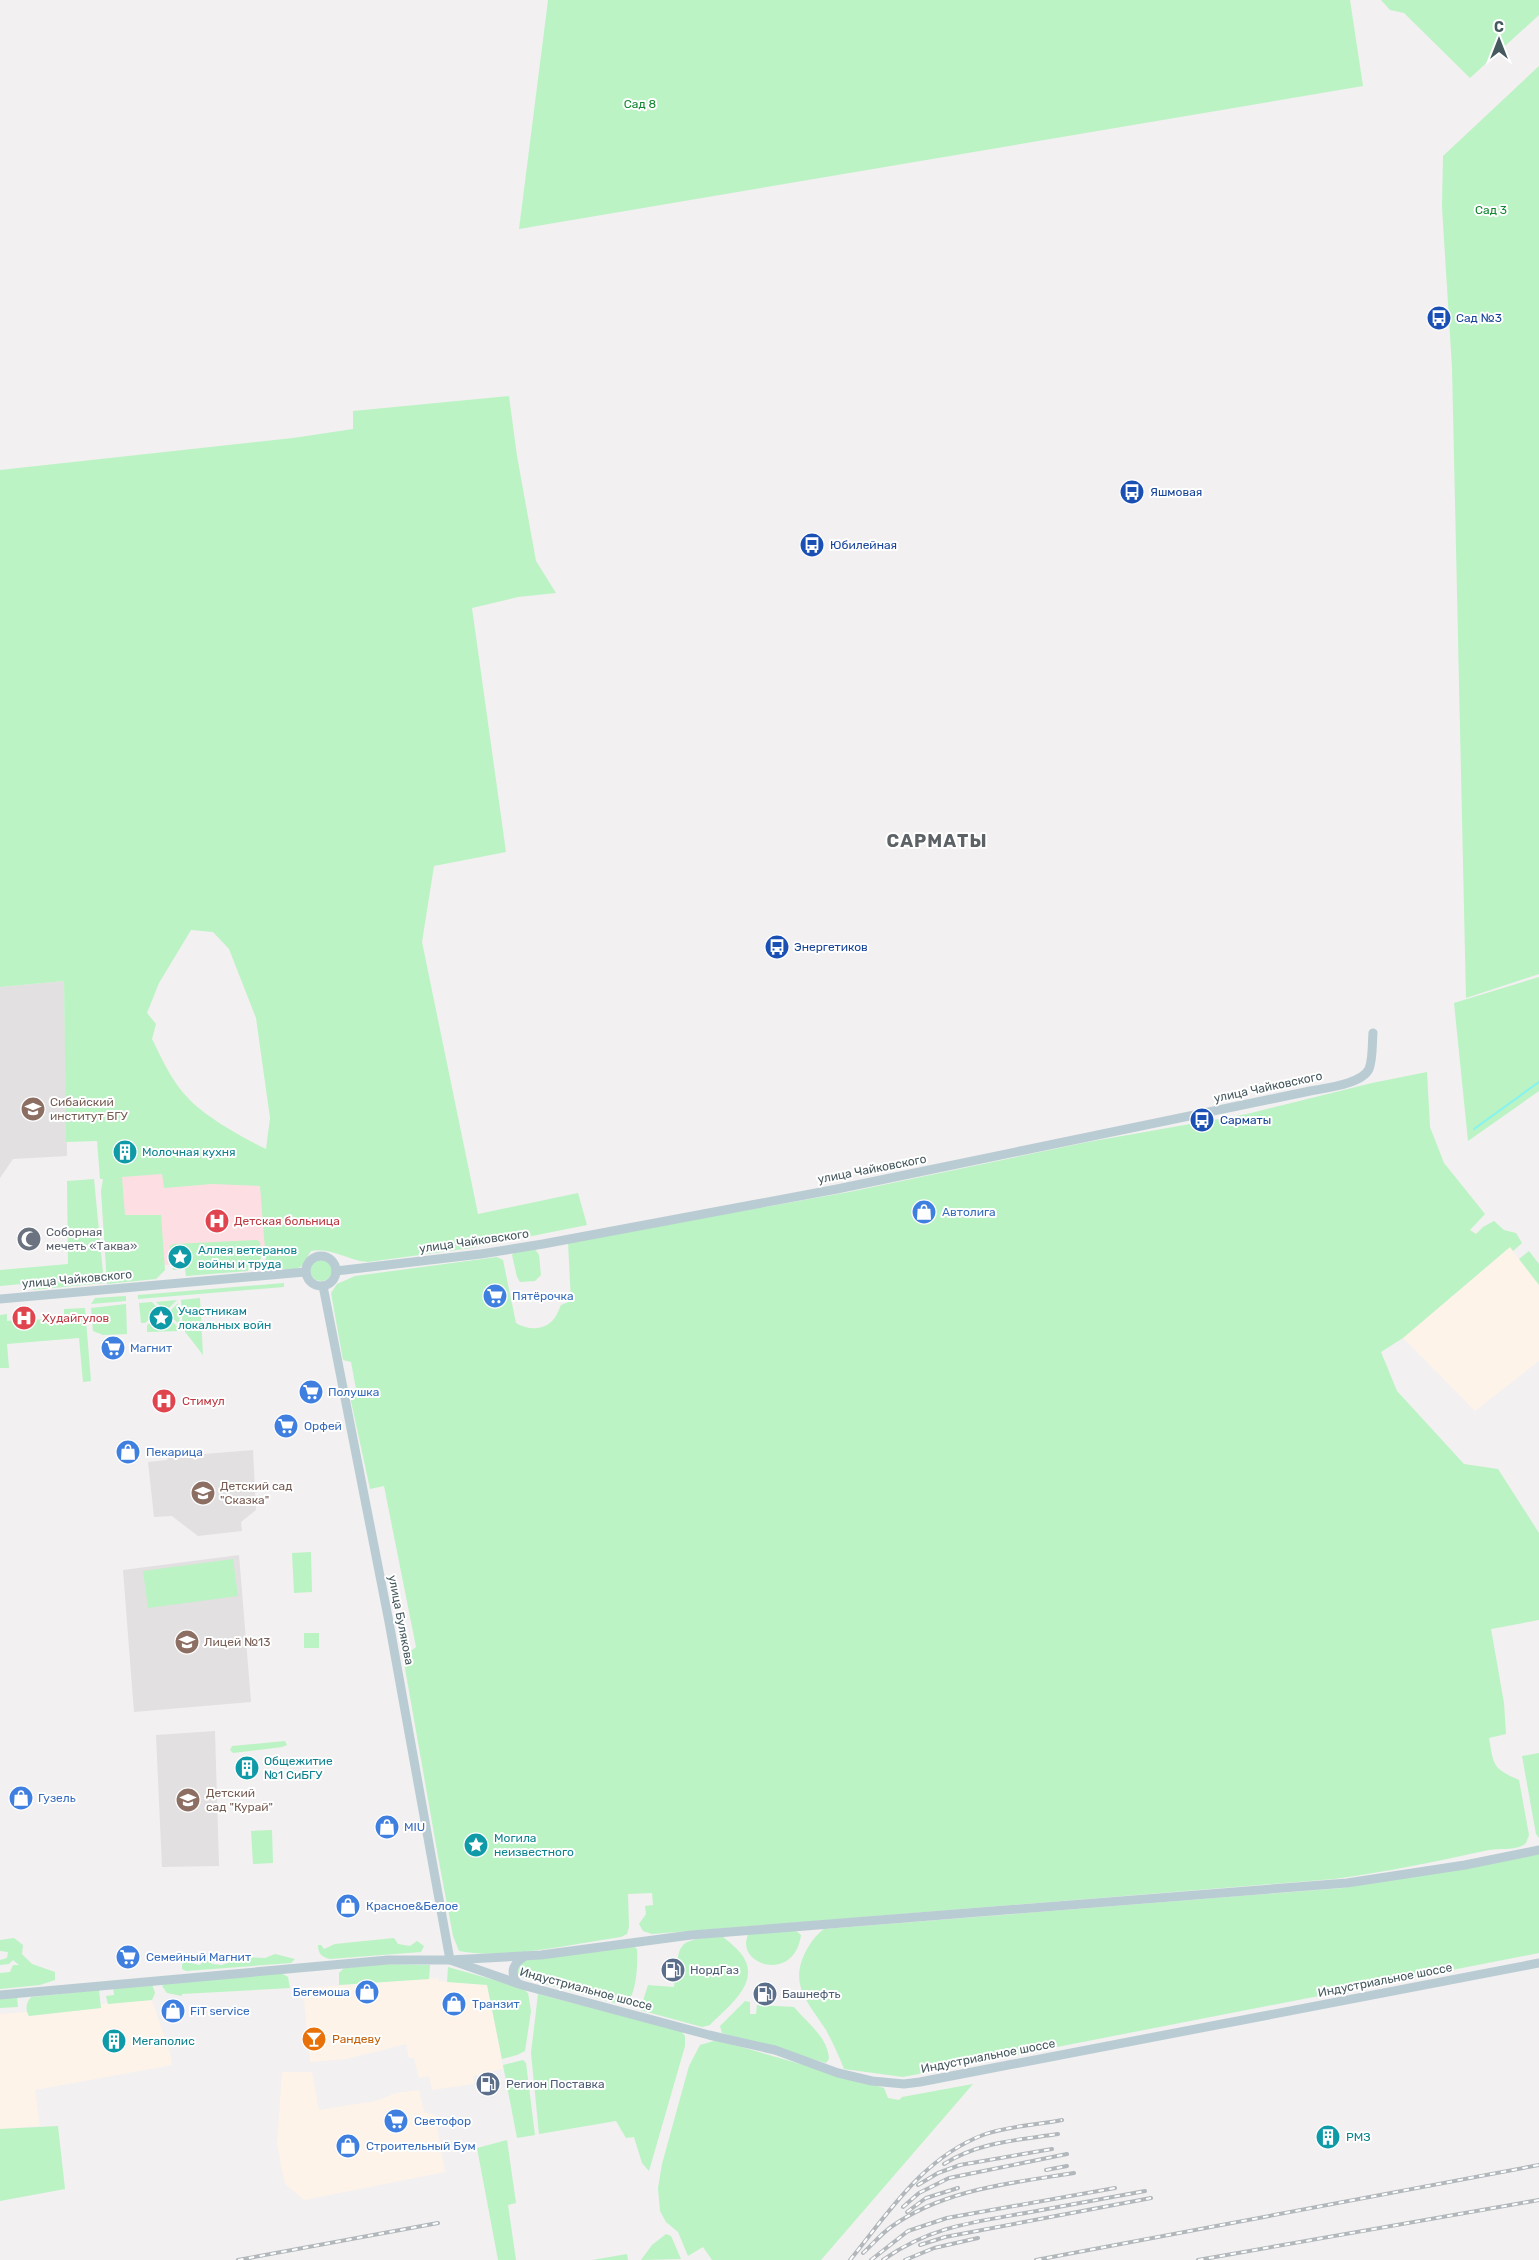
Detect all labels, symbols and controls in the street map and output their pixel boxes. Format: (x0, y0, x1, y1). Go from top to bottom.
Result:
north arrow (1474, 15, 1524, 65)
text: С (1494, 19, 1504, 36)
park label: Сад 8 (624, 97, 656, 111)
park label: Сад 3 (1475, 203, 1507, 217)
bus stop icon: Сад №3 (1426, 305, 1452, 331)
place label: Сад №3 (1456, 311, 1502, 325)
bus stop icon: Яшмовая (1119, 479, 1145, 505)
place label: Яшмовая (1150, 485, 1202, 499)
bus stop icon: Юбилейная (799, 532, 825, 558)
place label: Юбилейная (830, 538, 897, 552)
district label: САРМАТЫ (887, 830, 987, 852)
bus stop icon: Энергетиков (764, 934, 790, 960)
place label: Энергетиков (794, 940, 868, 954)
street label: улица Чайковского (1212, 1069, 1324, 1105)
place label: Сибайский институт БГУ (50, 1095, 128, 1123)
school or university icon: Сибайский институт БГУ (20, 1096, 46, 1122)
bus stop icon: Сарматы (1189, 1107, 1215, 1133)
place label: Сарматы (1220, 1113, 1271, 1127)
building icon: Молочная кухня (112, 1139, 138, 1165)
place label: Молочная кухня (142, 1145, 236, 1159)
street label: улица Чайковского (816, 1152, 928, 1186)
shop icon: Автолига (911, 1199, 937, 1225)
place label: Автолига (942, 1205, 996, 1219)
hospital icon: Детская больница (204, 1208, 230, 1234)
place label: Детская больница (234, 1214, 340, 1228)
place label: Соборная мечеть «Таква» (46, 1225, 137, 1253)
mosque icon: Соборная мечеть «Таква» (16, 1226, 42, 1252)
street label: улица Чайковского (418, 1226, 530, 1256)
place label: Аллея ветеранов войны и труда (198, 1243, 297, 1271)
place icon: Аллея ветеранов войны и труда (167, 1244, 193, 1270)
street label: улица Чайковского (21, 1267, 133, 1291)
supermarket icon: Пятёрочка (482, 1283, 508, 1309)
place label: Пятёрочка (512, 1289, 574, 1303)
place label: Участникам локальных войн (178, 1304, 271, 1332)
hospital icon: Худайгулов (11, 1305, 37, 1331)
place icon: Участникам локальных войн (148, 1305, 174, 1331)
place label: Худайгулов (42, 1311, 110, 1325)
supermarket icon: Магнит (100, 1335, 126, 1361)
place label: Магнит (130, 1341, 172, 1355)
supermarket icon: Полушка (298, 1379, 324, 1405)
place label: Полушка (328, 1385, 379, 1399)
hospital icon: Стимул (151, 1388, 177, 1414)
place label: Стимул (182, 1394, 225, 1408)
supermarket icon: Орфей (273, 1413, 299, 1439)
place label: Орфей (304, 1419, 342, 1433)
shop icon: Пекарица (115, 1439, 141, 1465)
place label: Пекарица (146, 1445, 203, 1459)
place label: Детский сад "Сказка" (220, 1479, 292, 1507)
school or university icon: Детский сад "Сказка" (190, 1480, 216, 1506)
street label: улица Булякова (385, 1574, 417, 1666)
school or university icon: Лицей №13 (174, 1629, 200, 1655)
place label: Лицей №13 (204, 1635, 270, 1649)
place label: Общежитие №1 СиБГУ (264, 1754, 333, 1782)
building icon: Общежитие №1 СиБГУ (234, 1755, 260, 1781)
shop icon: Гузель (8, 1785, 34, 1811)
place label: Детский сад "Курай" (206, 1786, 273, 1814)
school or university icon: Детский сад "Курай" (175, 1787, 201, 1813)
place label: Гузель (38, 1791, 76, 1805)
shop icon: MIU (374, 1814, 400, 1840)
place label: MIU (404, 1820, 425, 1834)
place label: Могила неизвестного (494, 1831, 574, 1859)
place icon: Могила неизвестного (463, 1832, 489, 1858)
shop icon: Красное&Белое (335, 1893, 361, 1919)
place label: Красное&Белое (366, 1899, 459, 1913)
supermarket icon: Семейный Магнит (115, 1944, 141, 1970)
place label: Семейный Магнит (146, 1950, 251, 1964)
fuel station icon: НордГаз (660, 1957, 686, 1983)
street label: Индустриальное шоссе (1317, 1960, 1454, 2000)
place label: НордГаз (690, 1963, 739, 1977)
street label: Индустриальное шоссе (518, 1965, 654, 2014)
shop icon: Бегемоша (354, 1979, 380, 2005)
fuel station icon: Башнефть (752, 1981, 778, 2007)
place label: Бегемоша (293, 1985, 350, 1999)
place label: Башнефть (782, 1987, 841, 2001)
shop icon: Транзит (441, 1991, 467, 2017)
place label: Транзит (472, 1997, 520, 2011)
shop icon: FiT service (160, 1998, 186, 2024)
place label: FiT service (190, 2004, 250, 2018)
bar icon: Рандеву (301, 2026, 327, 2052)
building icon: Мегаполис (101, 2028, 127, 2054)
place label: Рандеву (332, 2032, 381, 2046)
place label: Мегаполис (132, 2034, 195, 2048)
street label: Индустриальное шоссе (920, 2036, 1057, 2076)
fuel station icon: Регион Поставка (475, 2071, 501, 2097)
place label: Регион Поставка (506, 2077, 605, 2091)
supermarket icon: Светофор (383, 2108, 409, 2134)
place label: Светофор (414, 2114, 471, 2128)
building icon: РМЗ (1315, 2124, 1341, 2150)
place label: РМЗ (1346, 2130, 1371, 2144)
shop icon: Строительный Бум (335, 2133, 361, 2159)
place label: Строительный Бум (366, 2139, 476, 2153)

